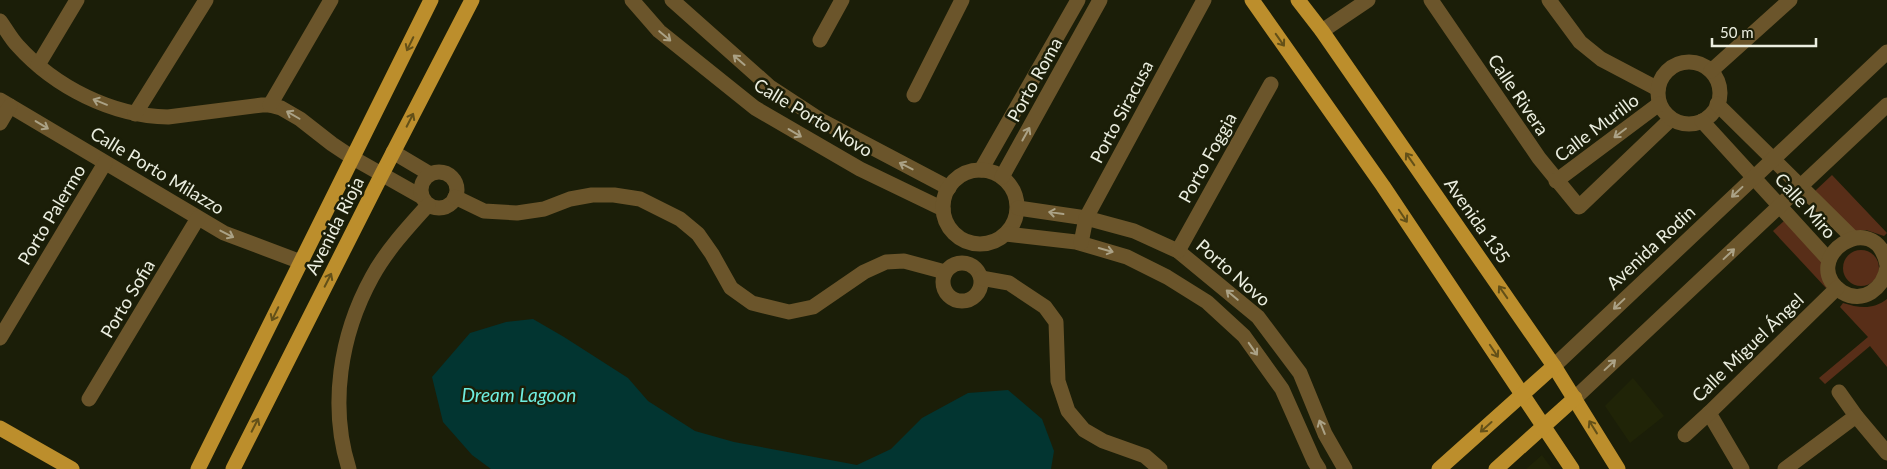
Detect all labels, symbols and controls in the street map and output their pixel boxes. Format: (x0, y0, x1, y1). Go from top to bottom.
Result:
scale bar (1712, 15, 1816, 47)
text: 50 m (1720, 23, 1754, 41)
one-way arrow (658, 30, 671, 41)
one-way arrow (1275, 33, 1285, 47)
street label: Porto Roma (1002, 34, 1066, 126)
one-way arrow (405, 36, 415, 51)
street label: Calle Rivera (1484, 50, 1554, 139)
one-way arrow (733, 55, 746, 66)
street label: Porto Siracusa (1085, 56, 1157, 167)
street label: Calle Porto Novo (750, 73, 877, 161)
street label: Calle Murillo (1550, 88, 1643, 166)
one-way arrow (93, 97, 108, 107)
one-way arrow (286, 109, 300, 119)
street label: Porto Foggia (1173, 109, 1241, 207)
one-way arrow (406, 113, 415, 128)
one-way arrow (34, 120, 48, 130)
street label: Calle Porto Milazzo (87, 121, 228, 219)
one-way arrow (1021, 127, 1031, 142)
one-way arrow (788, 128, 802, 138)
one-way arrow (1614, 128, 1627, 139)
one-way arrow (1405, 152, 1415, 166)
street label: Porto Palermo (13, 160, 90, 269)
one-way arrow (898, 160, 913, 170)
street label: Calle Miro (1771, 168, 1841, 243)
street label: Avenida Rioja (300, 173, 368, 278)
street label: Avenida 135 (1440, 173, 1515, 267)
one-way arrow (1731, 186, 1744, 198)
street label: Avenida Rodin (1601, 201, 1699, 294)
one-way arrow (1049, 208, 1065, 218)
one-way arrow (1398, 209, 1408, 223)
one-way arrow (219, 230, 234, 239)
street label: Porto Novo (1192, 234, 1275, 310)
one-way arrow (1097, 246, 1113, 256)
one-way arrow (1723, 248, 1735, 260)
street label: Porto Sofia (95, 255, 159, 342)
one-way arrow (323, 273, 333, 288)
one-way arrow (1498, 285, 1508, 299)
street label: Calle Miguel Ángel (1687, 288, 1808, 406)
one-way arrow (1225, 289, 1238, 300)
one-way arrow (1613, 298, 1626, 310)
one-way arrow (270, 307, 280, 322)
one-way arrow (1248, 341, 1258, 355)
one-way arrow (1488, 344, 1499, 358)
one-way arrow (1604, 359, 1617, 371)
water label: Dream Lagoon (462, 383, 576, 406)
one-way arrow (250, 418, 260, 433)
one-way arrow (1316, 419, 1325, 434)
one-way arrow (1480, 421, 1493, 433)
one-way arrow (1587, 421, 1597, 435)

